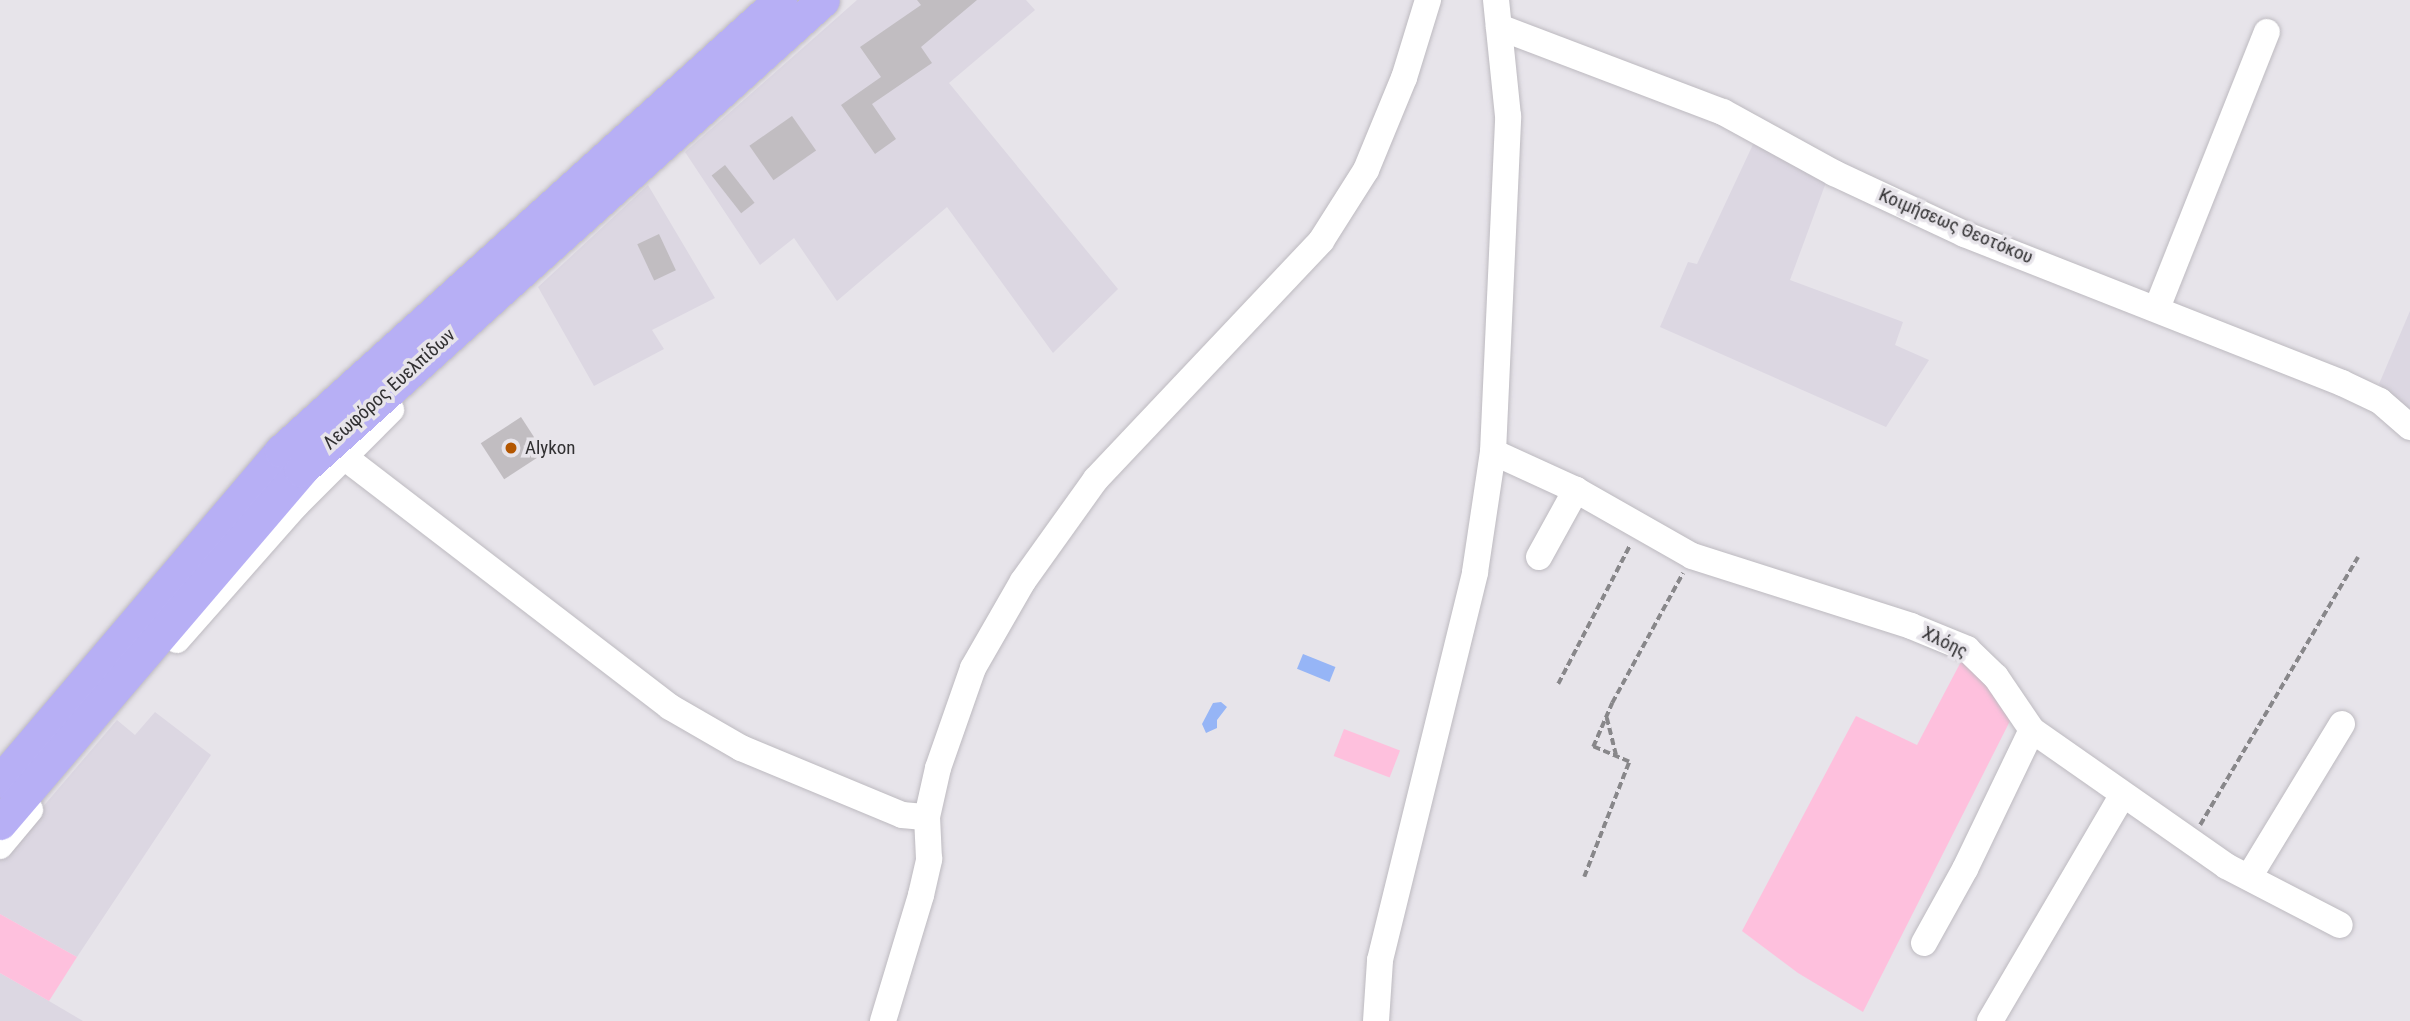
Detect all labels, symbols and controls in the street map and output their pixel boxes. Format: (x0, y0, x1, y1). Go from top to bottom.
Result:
street label: Κοιμήσεως Θεοτόκου (1875, 183, 2037, 269)
street label: Λεωφόρος Ευελπίδων (318, 324, 460, 454)
place label: Alykon (525, 437, 576, 459)
marker: Alykon (503, 440, 519, 456)
street label: Χλόης (1919, 621, 1971, 663)

